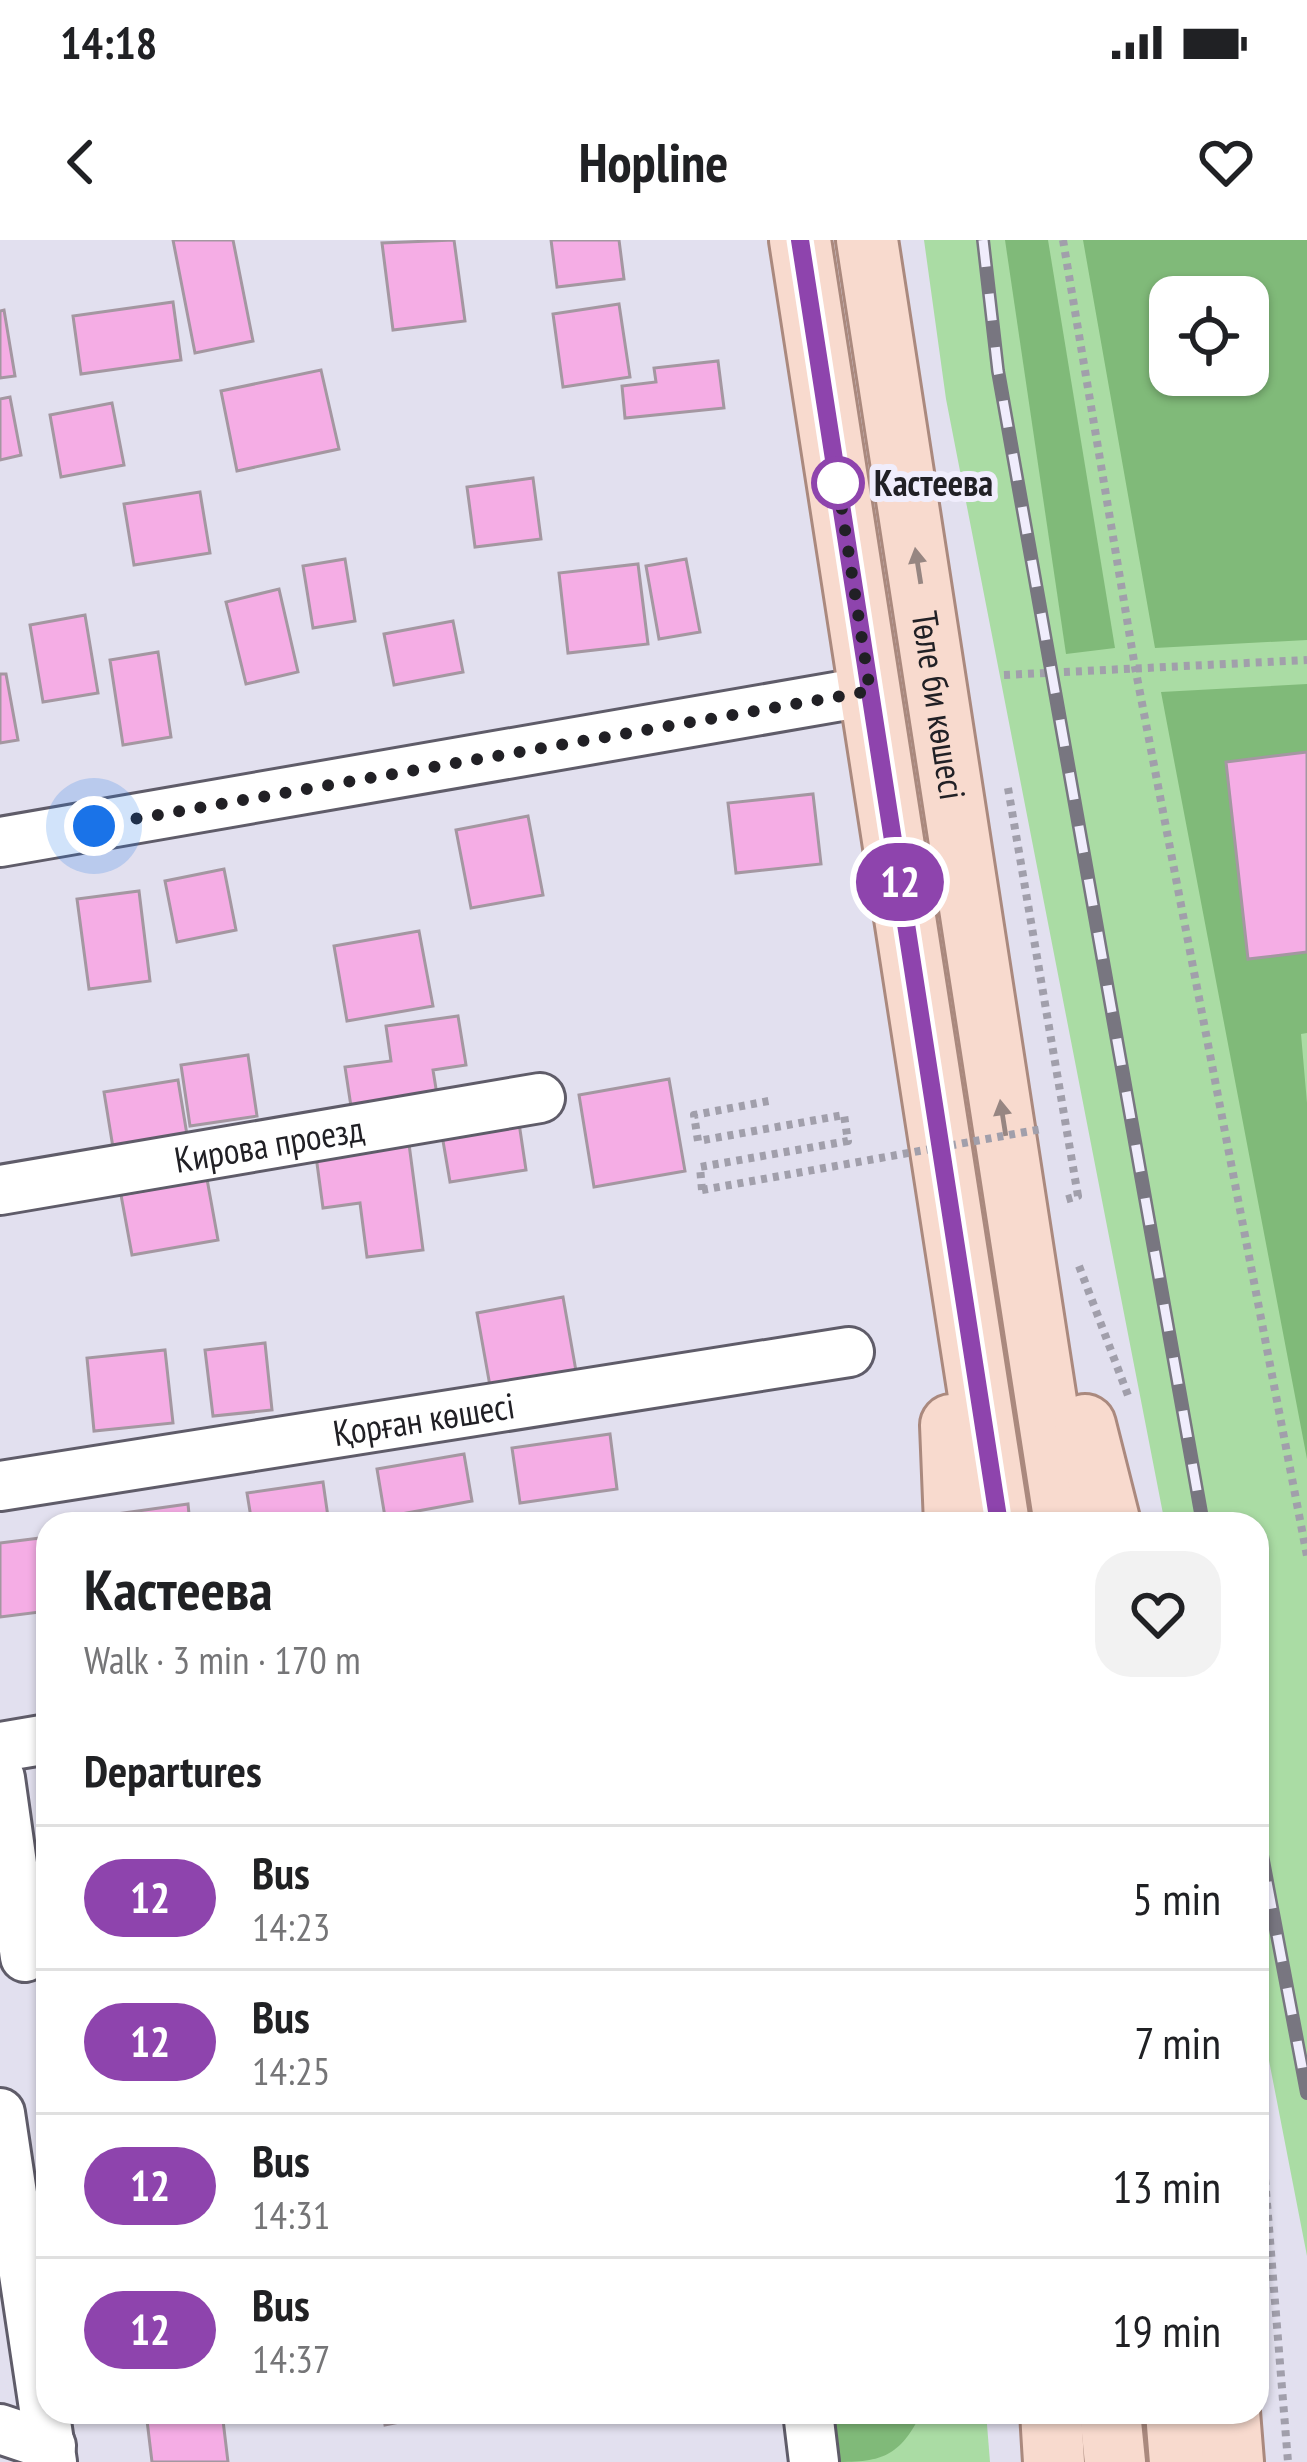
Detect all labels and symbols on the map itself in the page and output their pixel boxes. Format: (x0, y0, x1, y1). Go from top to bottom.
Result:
marker: Кастеева (813, 458, 863, 508)
place label: Кастеева (874, 459, 993, 506)
one-way arrow (908, 547, 926, 585)
street label: Төле би көшесі (902, 608, 977, 803)
your location (64, 796, 124, 856)
line badge: 12 (846, 843, 954, 921)
one-way arrow (994, 1098, 1012, 1136)
street label: Кирова проезд (171, 1104, 368, 1183)
street label: Қорған көшесі (330, 1381, 518, 1456)

